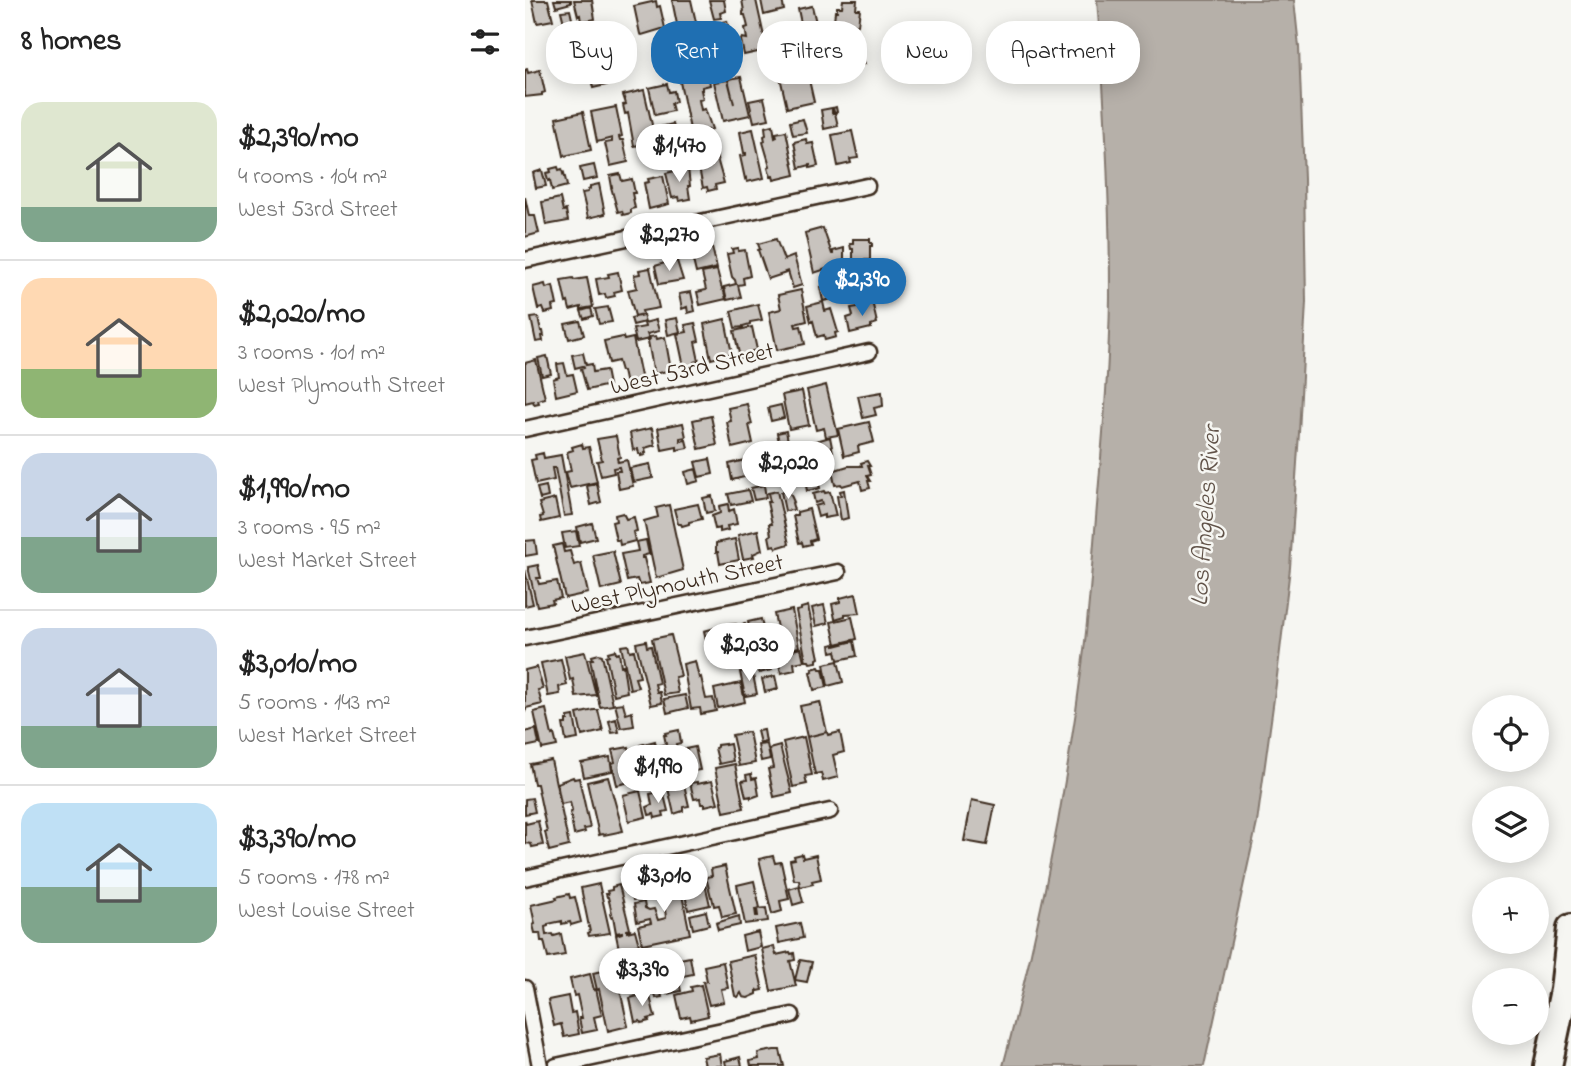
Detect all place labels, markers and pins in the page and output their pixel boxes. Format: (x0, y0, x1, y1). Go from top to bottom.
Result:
pin: $1,470 (622, 124, 736, 184)
pin: $2,270 (612, 214, 726, 273)
pin: $2,390 (805, 258, 919, 318)
pin: $2,020 (731, 442, 845, 501)
pin: $2,030 (692, 624, 806, 683)
pin: $1,990 (601, 746, 715, 805)
pin: $3,010 (607, 855, 721, 914)
pin: $3,390 (585, 948, 699, 1008)

